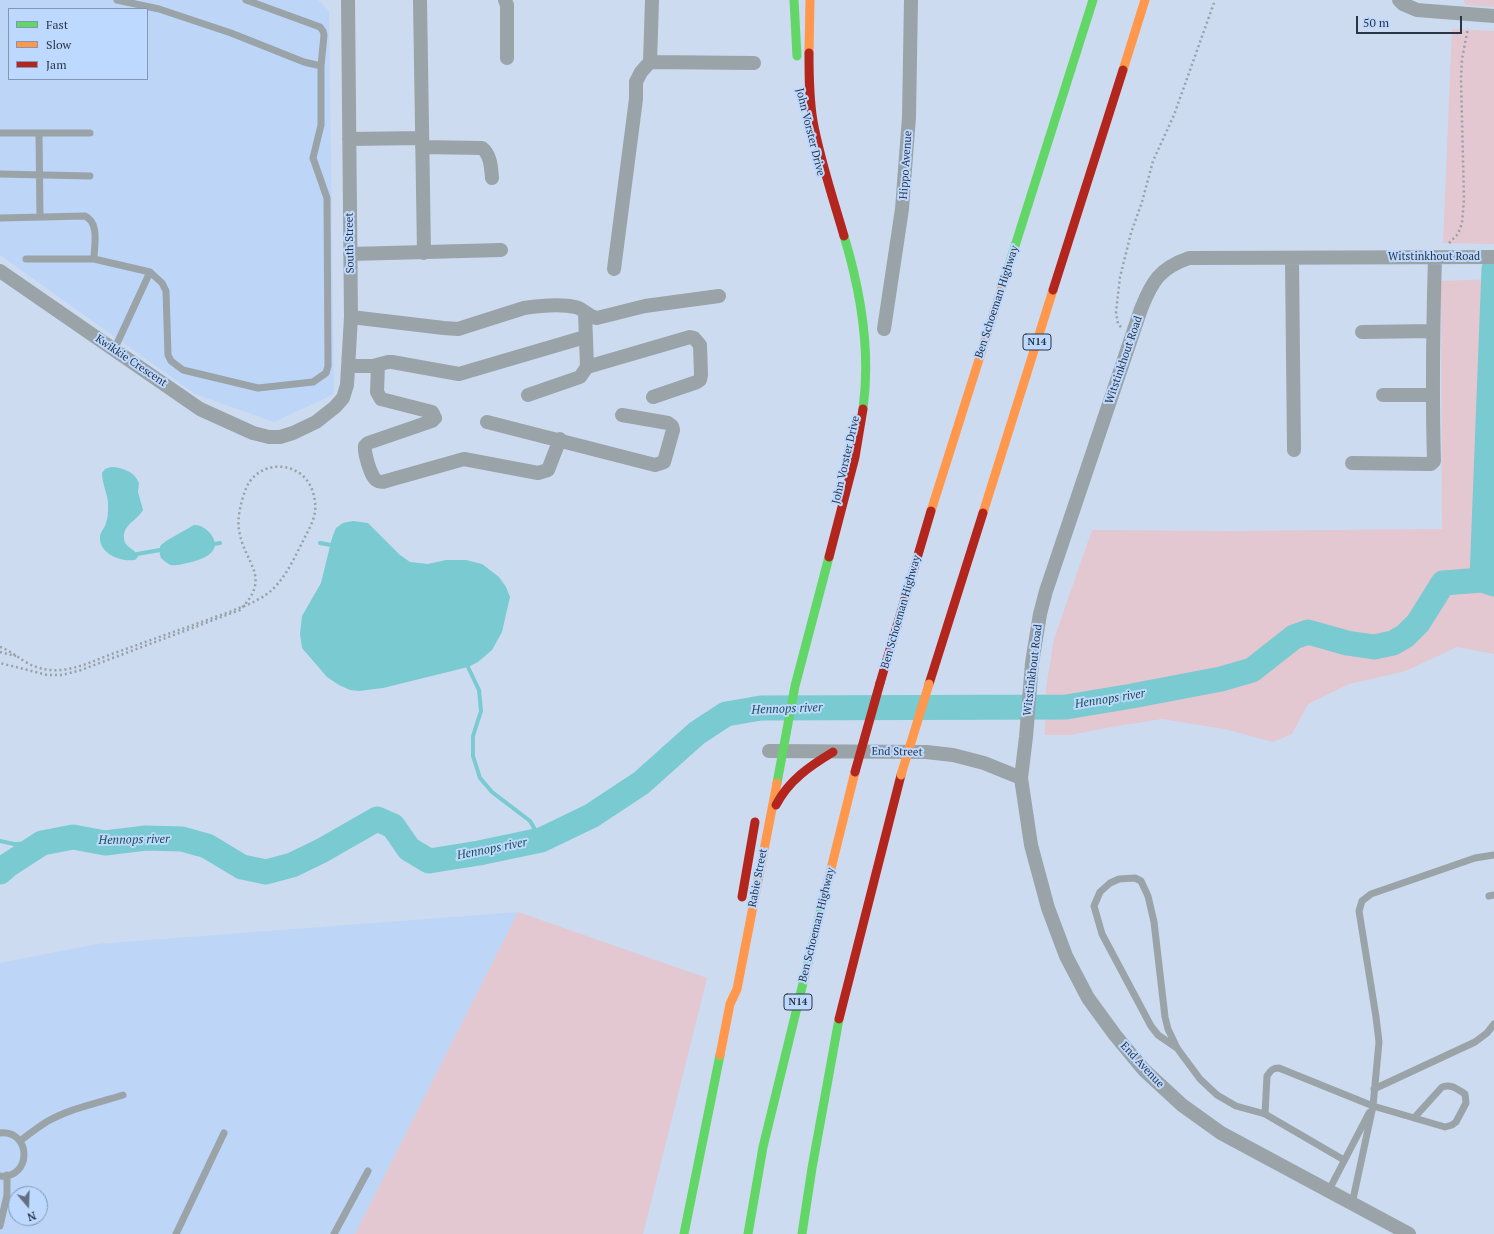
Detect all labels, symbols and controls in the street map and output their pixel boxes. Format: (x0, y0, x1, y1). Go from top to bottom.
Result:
legend (8, 8, 148, 80)
scale bar (1358, 8, 1464, 34)
text: 50 m (1363, 15, 1389, 30)
text: Fast (46, 17, 68, 32)
text: Slow (46, 37, 71, 52)
text: Jam (46, 57, 67, 72)
street label: John Vorster Drive (793, 87, 827, 177)
street label: Hippo Avenue (897, 130, 915, 200)
street label: South Street (343, 212, 357, 274)
street label: Ben Schoeman Highway (973, 244, 1021, 360)
street label: Witstinkhout Road (1388, 250, 1480, 264)
street label: Witstinkhout Road (1103, 314, 1145, 406)
street label: Kwikkie Crescent (93, 332, 169, 390)
road number: N14 (1023, 334, 1051, 350)
street label: John Vorster Drive (829, 415, 863, 505)
street label: Ben Schoeman Highway (878, 554, 924, 670)
street label: Witstinkhout Road (1021, 623, 1045, 717)
water label: Hennops river (1074, 686, 1146, 712)
water label: Hennops river (751, 701, 823, 717)
street label: End Street (871, 745, 923, 759)
water label: Hennops river (98, 832, 170, 848)
water label: Hennops river (456, 835, 528, 863)
street label: Rabie Street (746, 848, 770, 908)
street label: Ben Schoeman Highway (796, 866, 838, 984)
road number: N14 (784, 994, 812, 1010)
street label: End Avenue (1117, 1039, 1167, 1091)
north arrow (8, 1186, 48, 1226)
text: N (25, 1208, 38, 1224)

